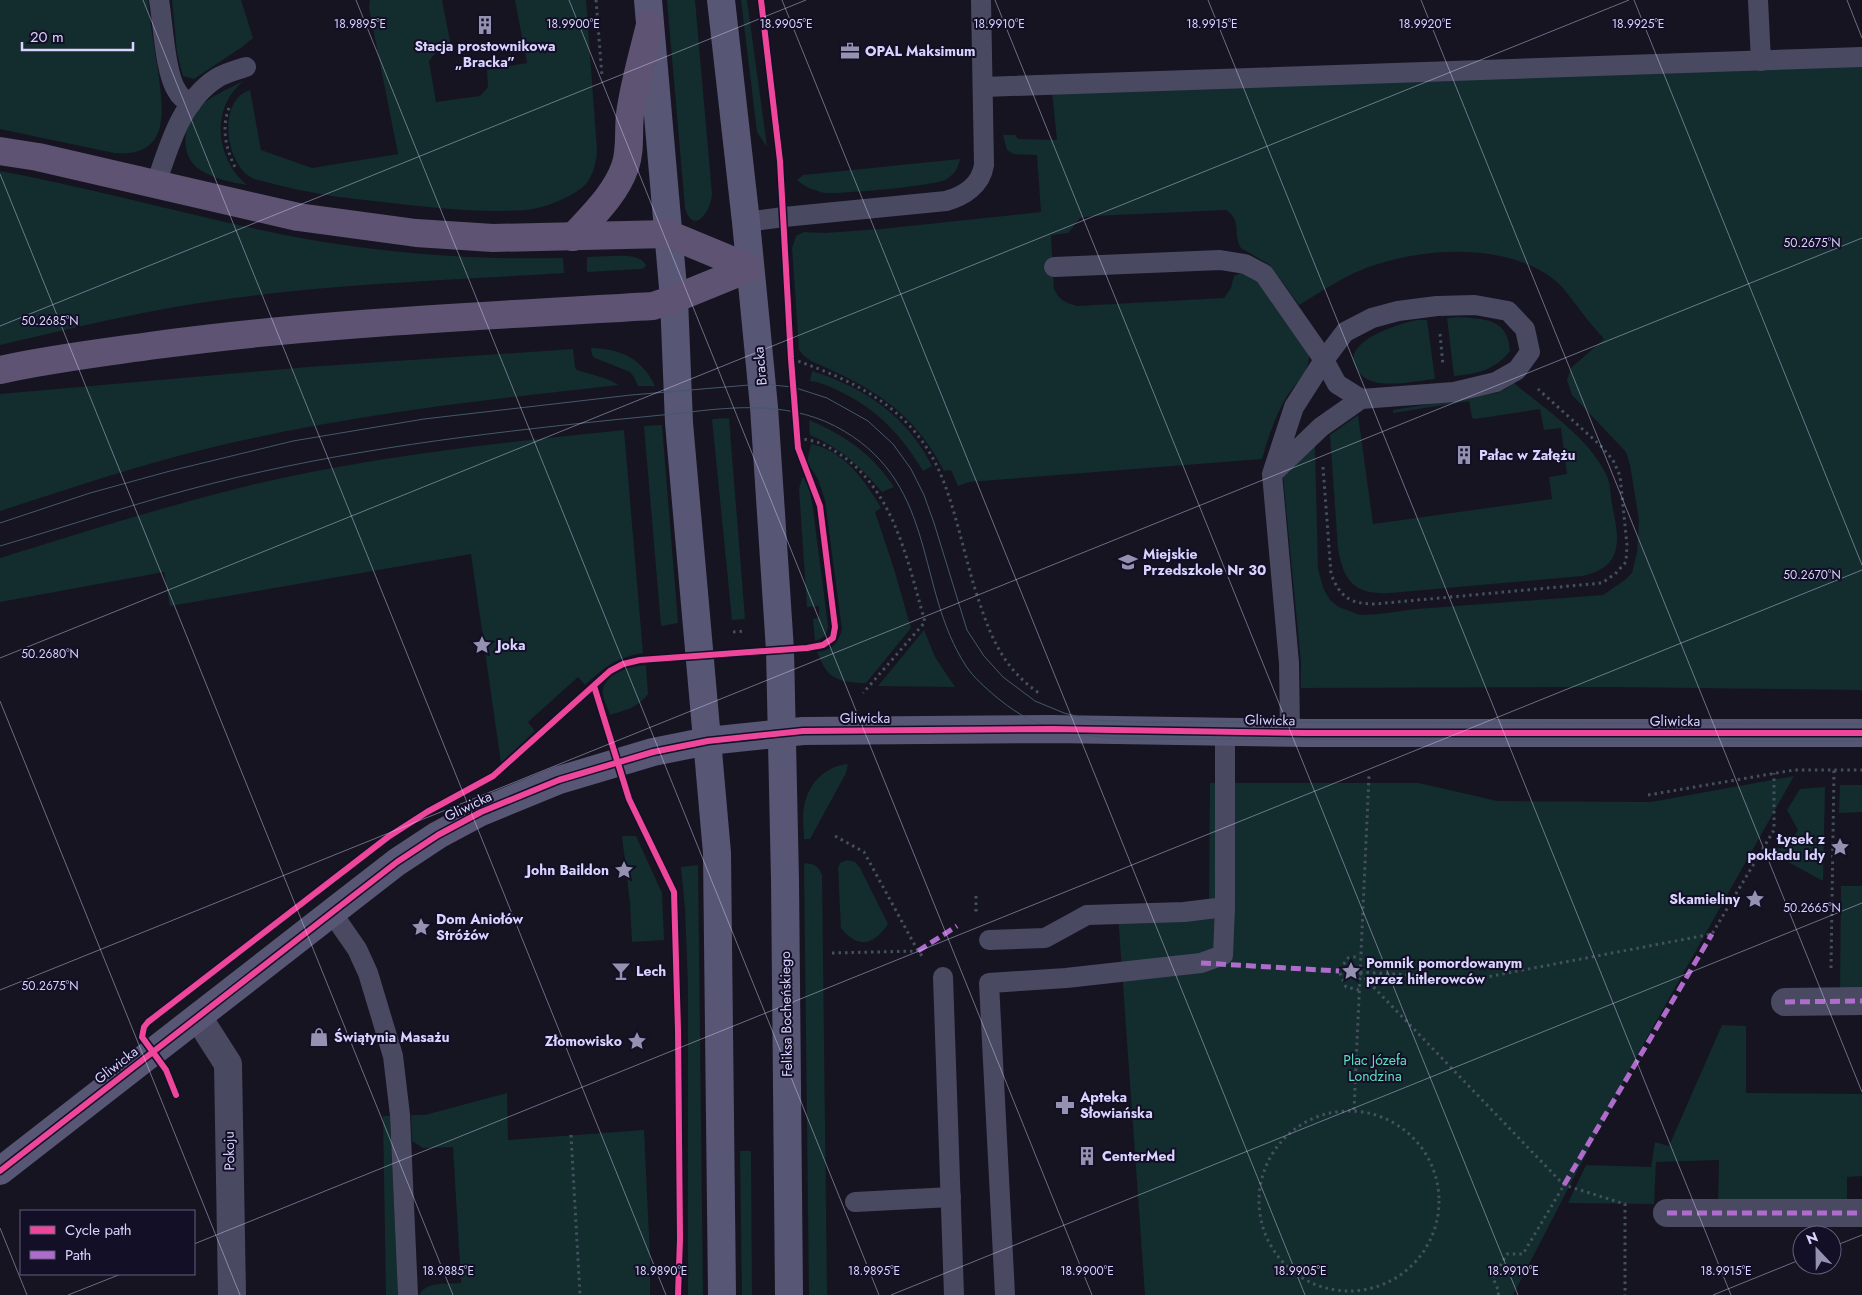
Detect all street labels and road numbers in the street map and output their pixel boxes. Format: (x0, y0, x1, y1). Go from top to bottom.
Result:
street label: Bracka (748, 346, 772, 386)
street label: Gliwicka (840, 708, 890, 728)
street label: Gliwicka (1245, 710, 1295, 730)
street label: Gliwicka (1650, 711, 1700, 731)
street label: Gliwicka (441, 786, 495, 826)
street label: Feliksa Bocheńskiego (775, 951, 797, 1077)
street label: Gliwicka (90, 1042, 142, 1088)
street label: Pokoju (219, 1131, 239, 1171)

